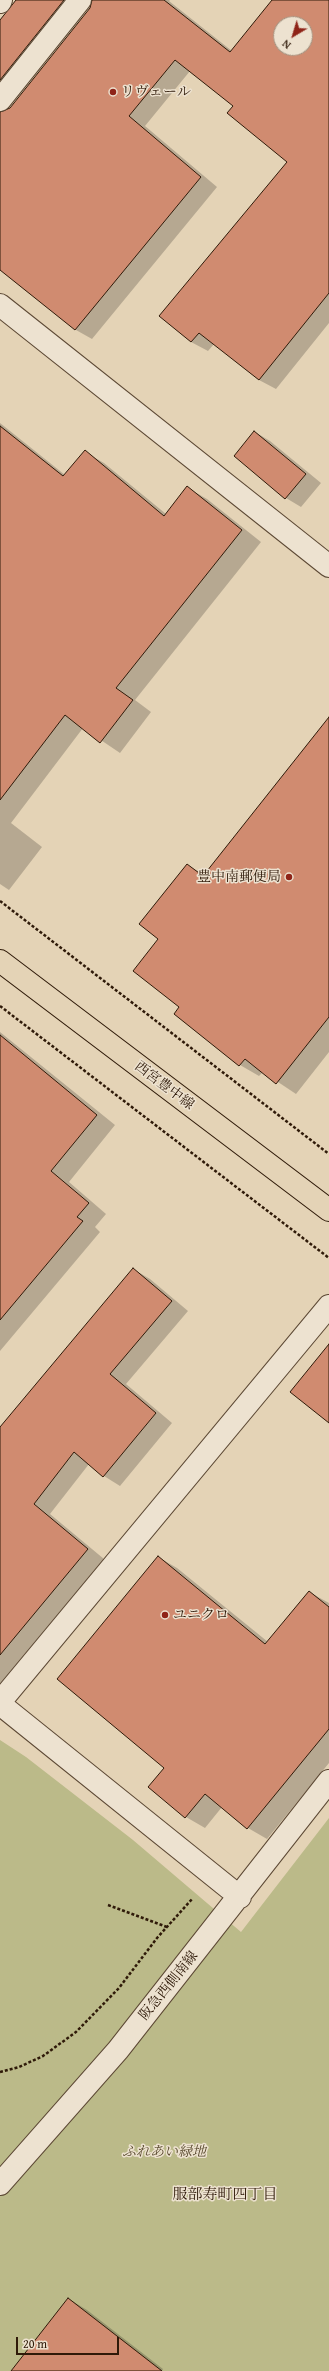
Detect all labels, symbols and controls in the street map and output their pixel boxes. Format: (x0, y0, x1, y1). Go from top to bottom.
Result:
north arrow (273, 16, 313, 56)
text: N (278, 36, 294, 53)
place label: リヴェール (121, 84, 191, 100)
marker: リヴェール (108, 87, 118, 97)
place label: 豊中南郵便局 (197, 869, 281, 885)
marker: 豊中南郵便局 (284, 872, 294, 882)
street label: 西宮豊中線 (131, 1058, 197, 1114)
place label: ユニクロ (173, 1607, 229, 1623)
marker: ユニクロ (160, 1610, 170, 1620)
street label: 阪急西側南線 (136, 1948, 202, 2024)
park label: ふれあい緑地 (122, 2144, 206, 2160)
district label: 服部寿町四丁目 (173, 2186, 277, 2204)
scale bar (18, 2329, 121, 2355)
text: 20 m (23, 2335, 47, 2352)

